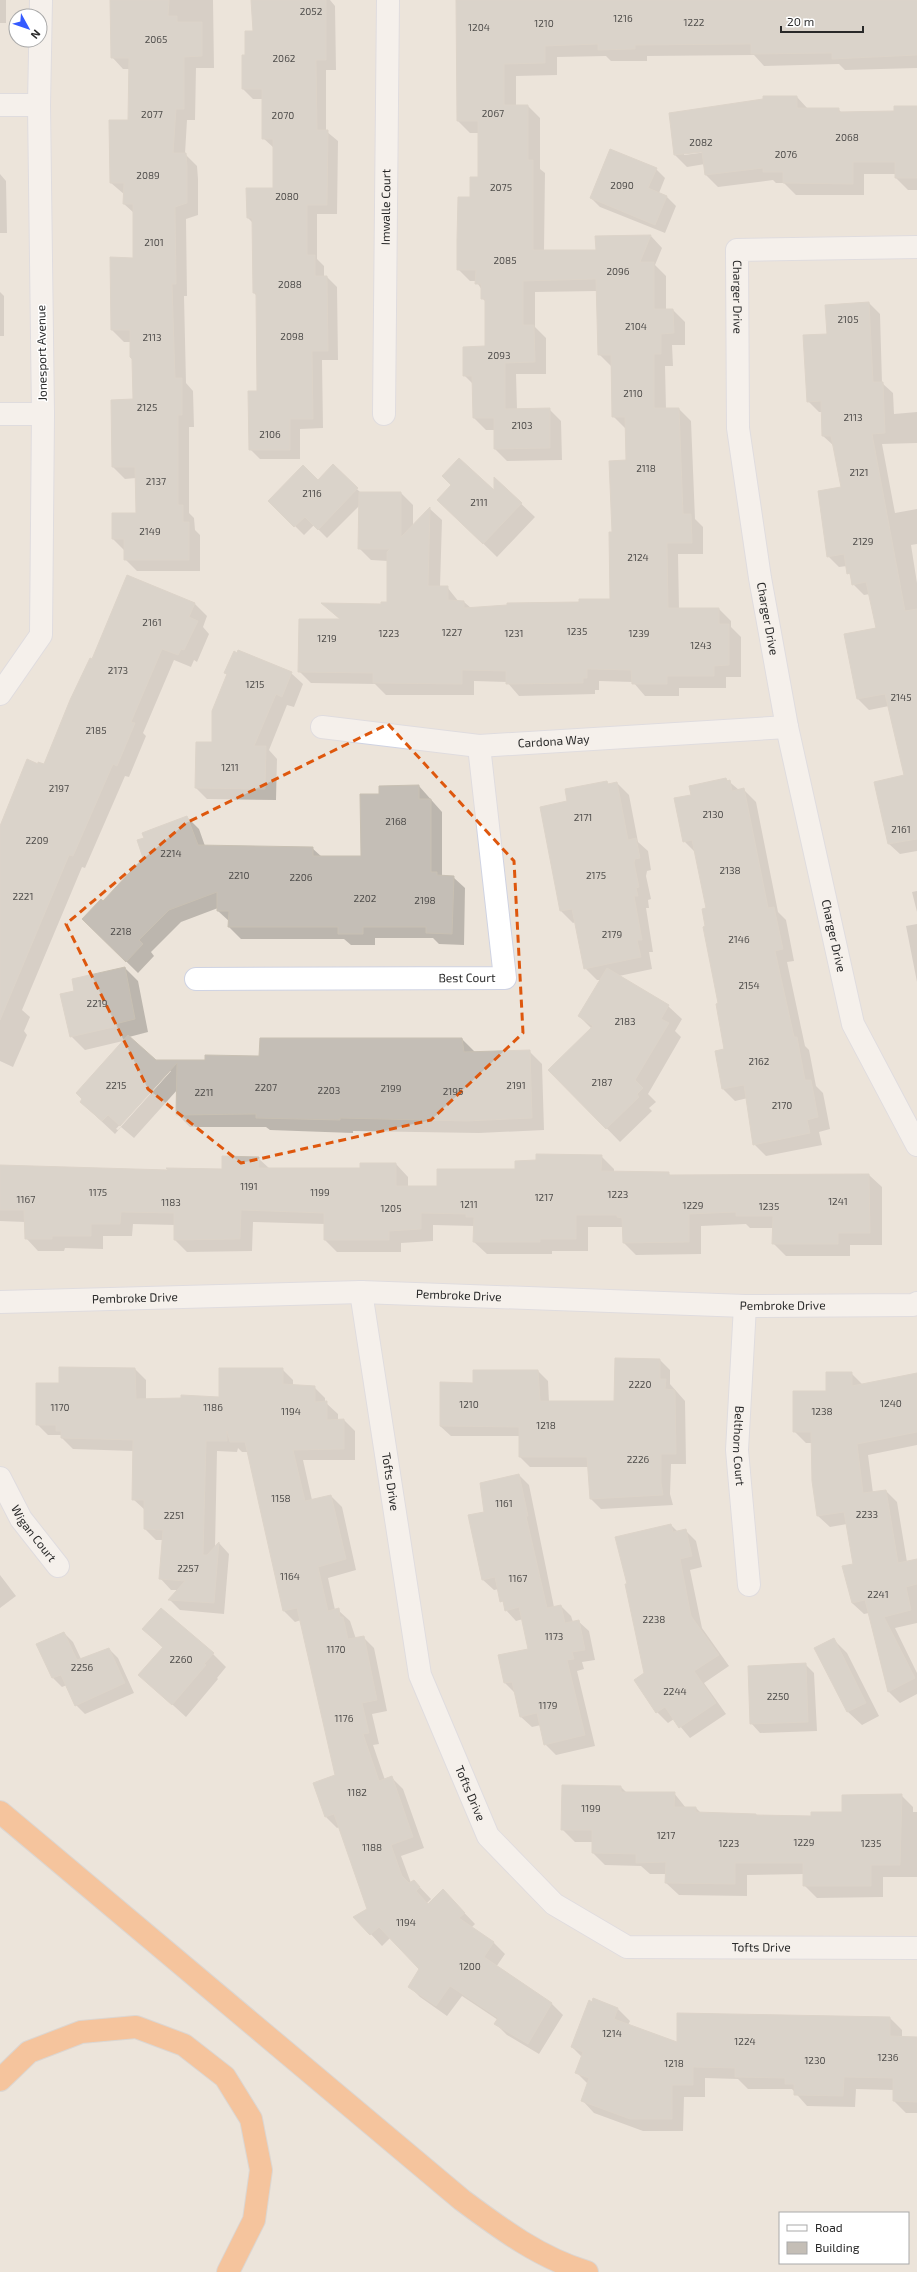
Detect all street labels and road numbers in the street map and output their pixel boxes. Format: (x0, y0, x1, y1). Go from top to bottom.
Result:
street label: Imwalle Court (378, 168, 392, 245)
street label: Charger Drive (731, 260, 745, 334)
street label: Jonesport Avenue (33, 305, 49, 401)
street label: Charger Drive (755, 581, 782, 656)
street label: Cardona Way (517, 731, 591, 750)
street label: Charger Drive (820, 898, 849, 973)
street label: Best Court (438, 970, 496, 984)
street label: Pembroke Drive (416, 1286, 502, 1303)
street label: Pembroke Drive (92, 1289, 178, 1305)
street label: Pembroke Drive (739, 1298, 826, 1312)
street label: Belthorn Court (731, 1405, 748, 1487)
street label: Tofts Drive (380, 1451, 403, 1512)
street label: Wigan Court (9, 1502, 60, 1564)
street label: Tofts Drive (453, 1763, 489, 1823)
street label: Tofts Drive (732, 1939, 791, 1954)

